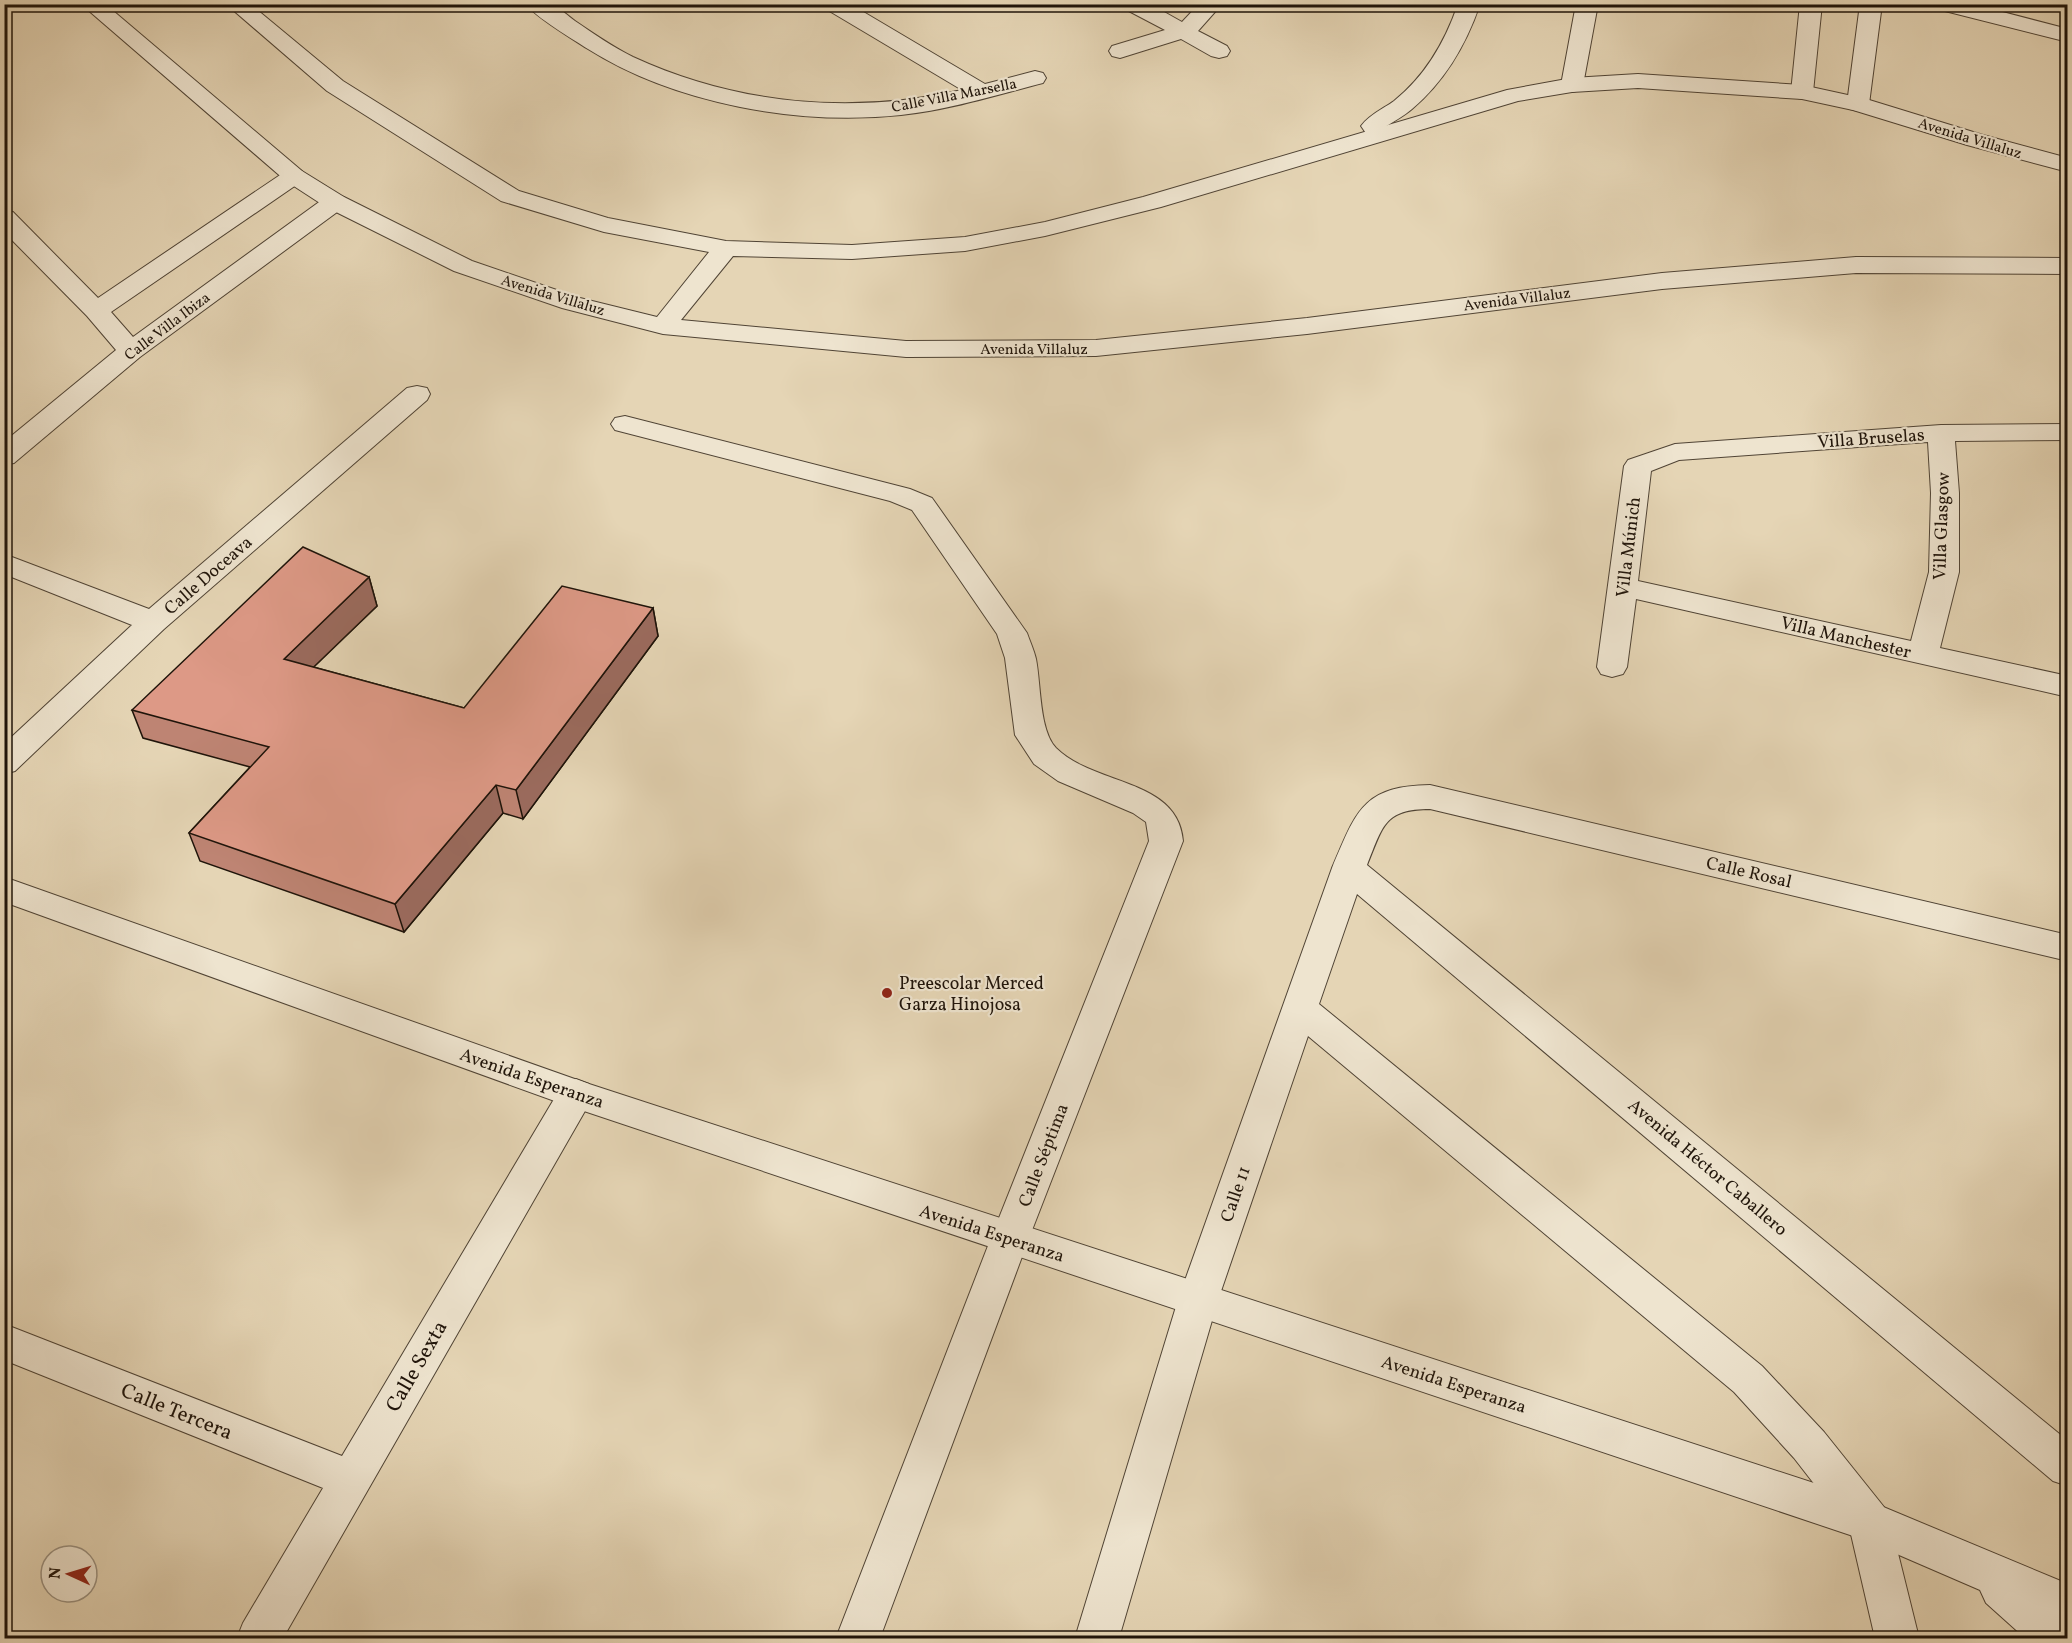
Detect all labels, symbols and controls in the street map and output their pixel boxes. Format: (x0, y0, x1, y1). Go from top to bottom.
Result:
street label: Calle Villa Marsella (890, 74, 1019, 119)
street label: Avenida Villaluz (1915, 114, 2024, 165)
street label: Avenida Villaluz (498, 271, 607, 322)
street label: Avenida Villaluz (1463, 284, 1572, 317)
street label: Calle Villa Ibiza (121, 288, 215, 366)
street label: Avenida Villaluz (980, 340, 1088, 361)
street label: Villa Bruselas (1817, 423, 1926, 456)
street label: Villa Glasgow (1928, 472, 1957, 580)
street label: Villa Múnich (1611, 495, 1648, 599)
street label: Calle Doceava (159, 531, 259, 622)
street label: Villa Manchester (1778, 611, 1914, 666)
street label: Calle Rosal (1703, 851, 1794, 895)
place label: Preescolar Merced Garza Hinojosa (899, 972, 1044, 1018)
marker: Preescolar Merced Garza Hinojosa (880, 986, 894, 1000)
street label: Avenida Esperanza (456, 1043, 607, 1116)
street label: Avenida Héctor Caballero (1622, 1094, 1792, 1242)
street label: Calle Séptima (1013, 1100, 1076, 1211)
street label: Calle 11 (1215, 1163, 1258, 1226)
street label: Avenida Esperanza (916, 1199, 1067, 1270)
street label: Calle Sexta (379, 1316, 455, 1418)
street label: Avenida Esperanza (1378, 1350, 1529, 1421)
street label: Calle Tercera (116, 1377, 237, 1448)
north arrow (39, 1544, 99, 1604)
text: N (45, 1566, 67, 1580)

